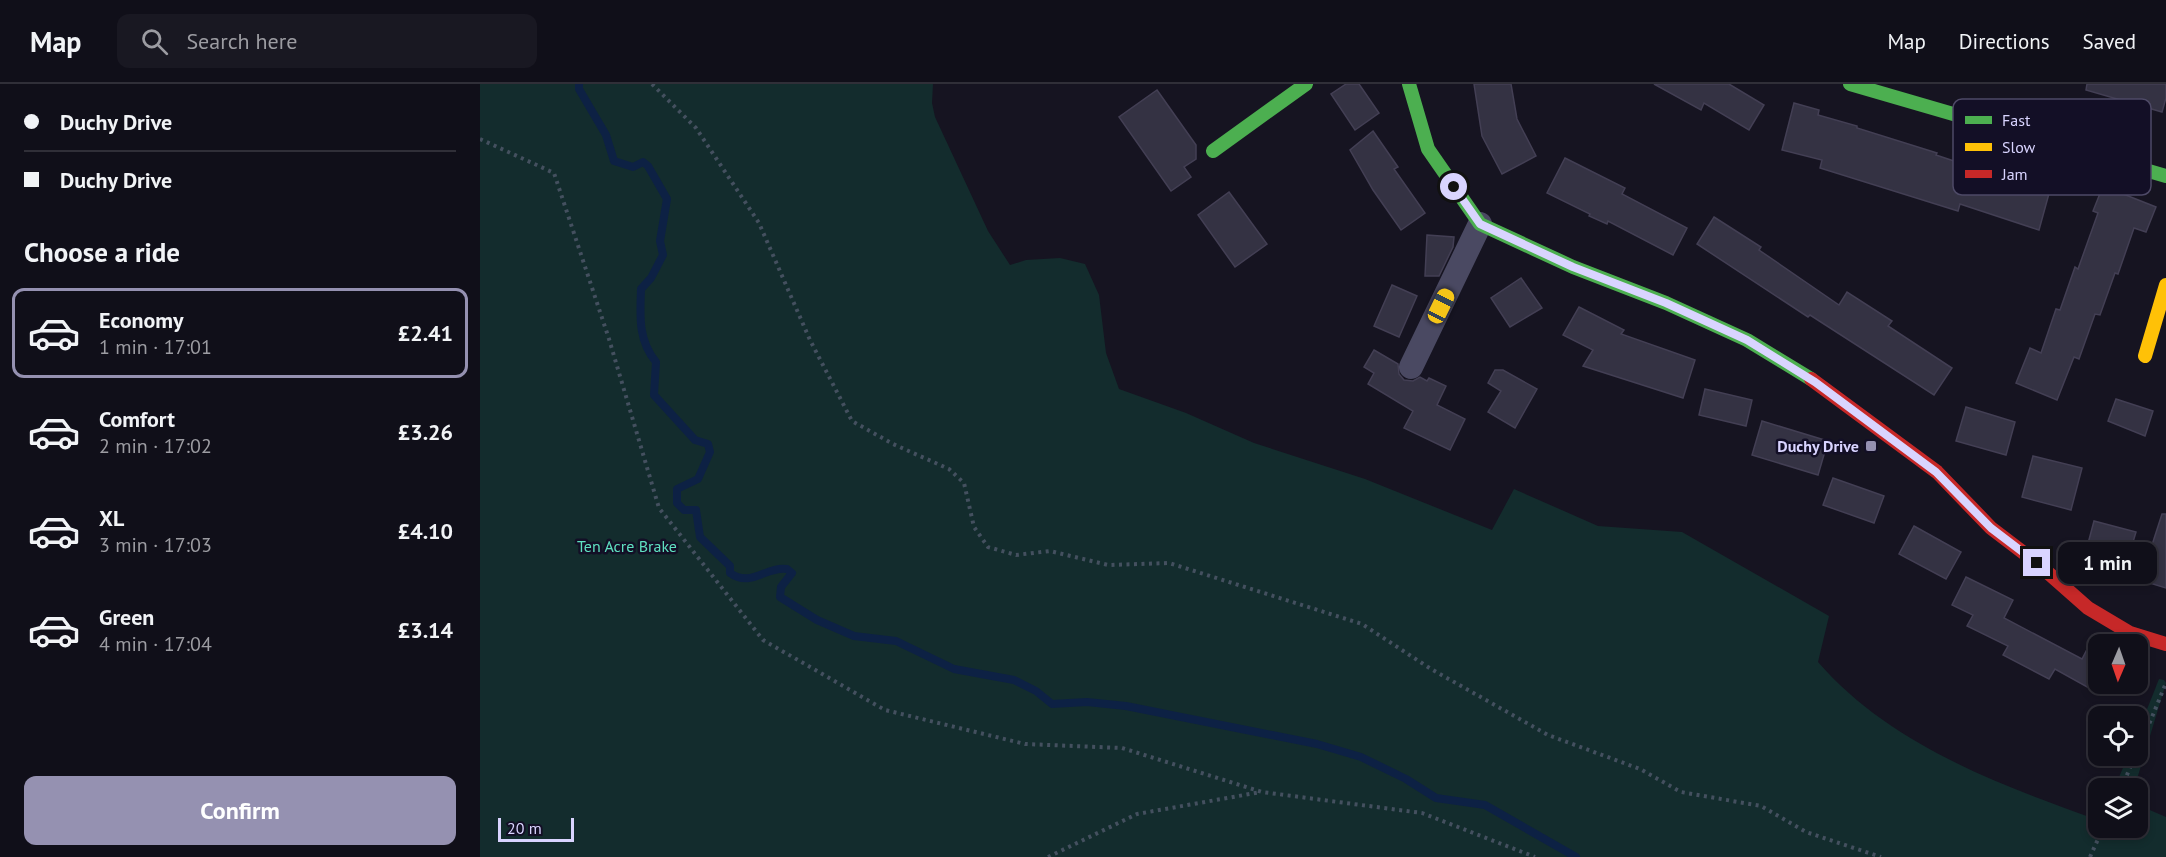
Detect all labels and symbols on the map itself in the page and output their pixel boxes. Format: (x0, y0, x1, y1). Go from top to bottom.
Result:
legend (1953, 99, 2151, 195)
text: Fast (2002, 110, 2031, 130)
text: Slow (2002, 137, 2036, 157)
text: Jam (2001, 164, 2028, 184)
route start (1440, 173, 1467, 200)
car (1425, 286, 1457, 326)
place label: Duchy Drive (1777, 436, 1859, 456)
marker: Duchy Drive (1864, 439, 1878, 453)
park label: Ten Acre Brake (577, 536, 677, 556)
callout: 1 min (2058, 542, 2157, 584)
route end (2023, 549, 2050, 576)
north arrow (2088, 634, 2148, 694)
scale bar (498, 815, 574, 842)

